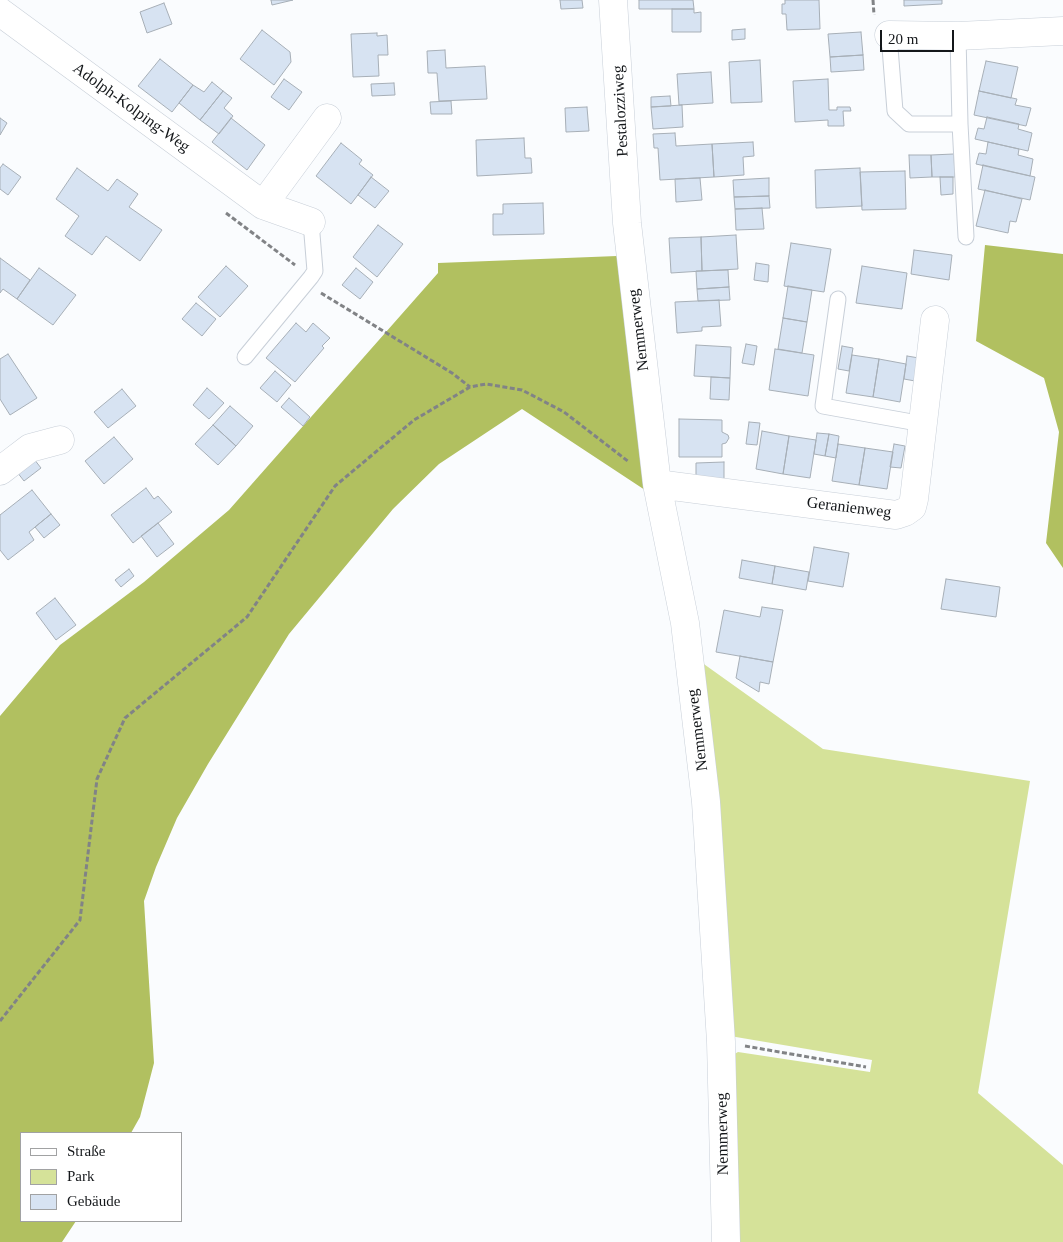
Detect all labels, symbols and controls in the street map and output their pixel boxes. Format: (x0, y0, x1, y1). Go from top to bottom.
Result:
scale bar (883, 20, 957, 52)
text: 20 m (888, 31, 918, 47)
street label: Adolph-Kolping-Weg (69, 59, 193, 157)
street label: Pestalozziweg (609, 65, 633, 157)
street label: Nemmerweg (624, 288, 654, 372)
street label: Geranienweg (806, 493, 892, 523)
street label: Nemmerweg (683, 688, 713, 772)
street label: Nemmerweg (713, 1093, 733, 1175)
legend (20, 1132, 182, 1222)
text: Straße (67, 1143, 105, 1159)
text: Park (67, 1168, 95, 1184)
text: Gebäude (67, 1193, 120, 1209)

